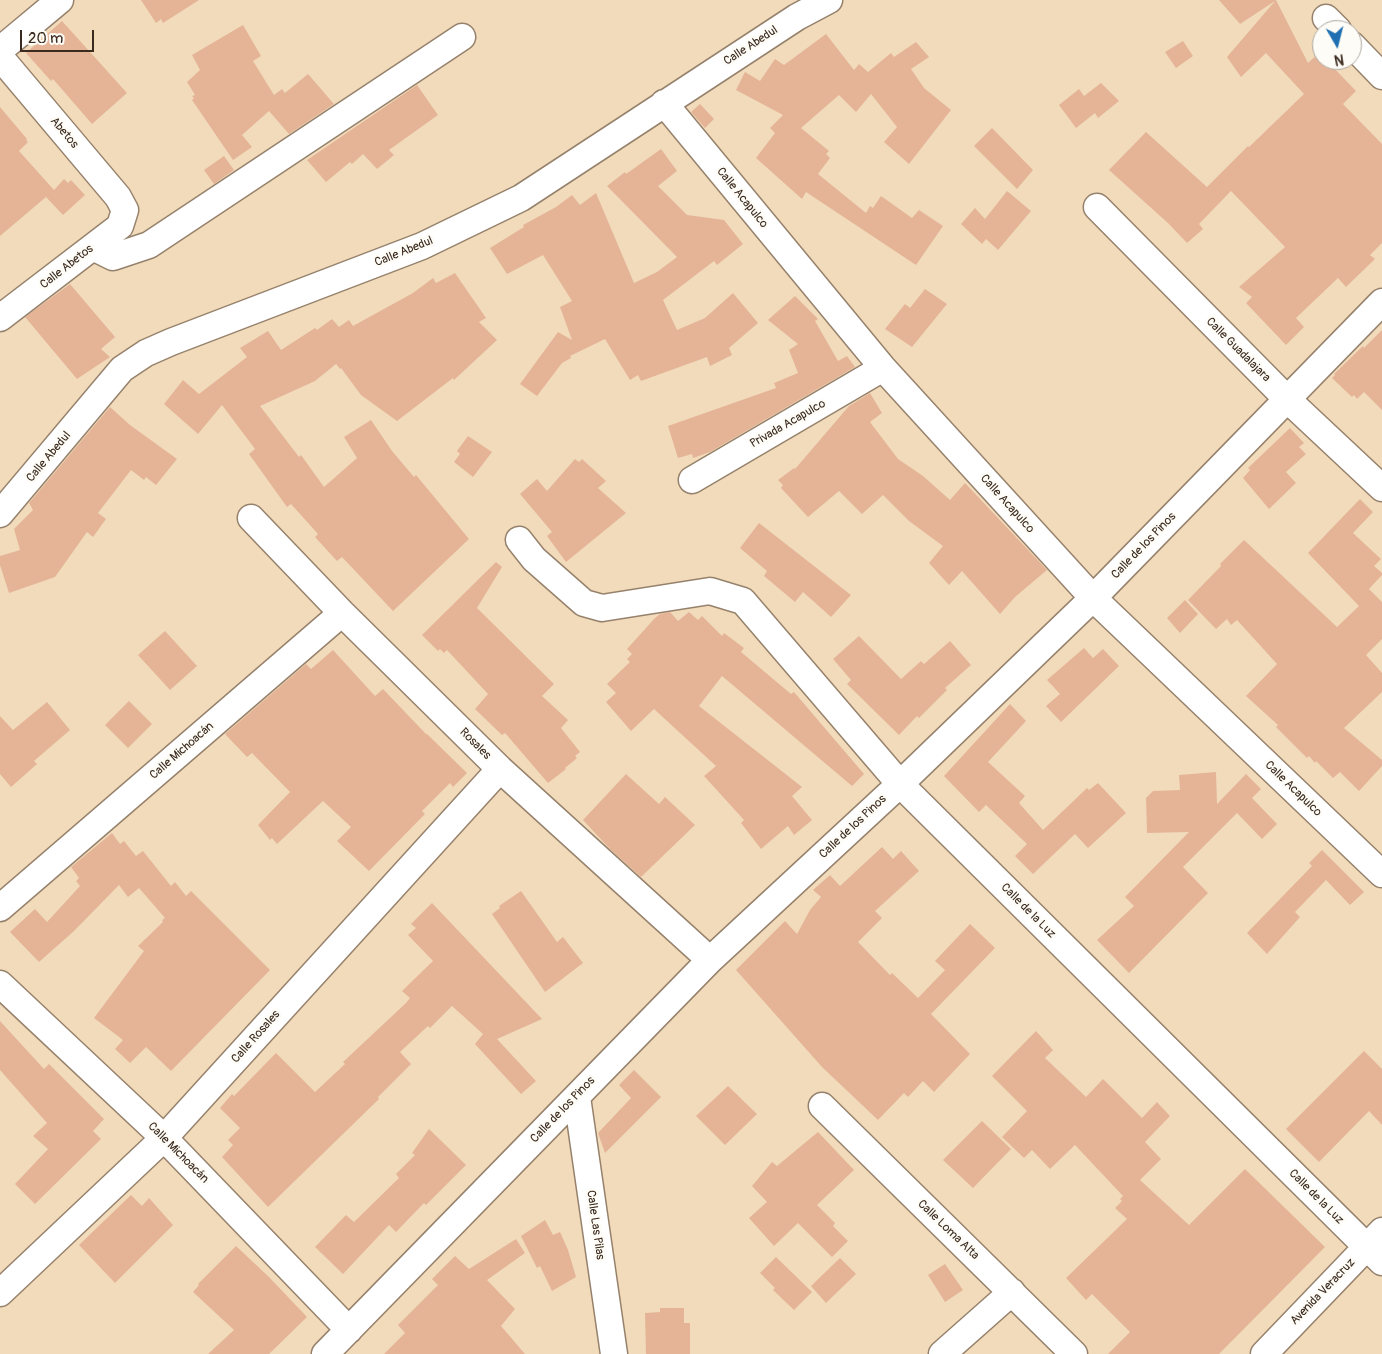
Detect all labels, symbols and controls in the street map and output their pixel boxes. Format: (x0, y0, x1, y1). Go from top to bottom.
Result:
scale bar (22, 20, 96, 52)
north arrow (1312, 20, 1362, 70)
street label: Calle Abedul (721, 23, 781, 69)
text: 20 m (28, 29, 63, 48)
text: N (1333, 50, 1345, 68)
street label: Abetos (47, 114, 81, 152)
street label: Calle Acapulco (713, 165, 771, 231)
street label: Calle Abedul (373, 234, 435, 270)
street label: Calle Abetos (38, 242, 96, 292)
street label: Calle Guadalajara (1203, 315, 1273, 385)
street label: Privada Acapulco (748, 397, 828, 451)
street label: Calle Abedul (24, 429, 74, 485)
street label: Calle Acapulco (977, 472, 1037, 536)
street label: Calle de los Pinos (1109, 510, 1179, 582)
street label: Calle Michoacán (147, 719, 217, 783)
street label: Rosales (456, 725, 494, 763)
street label: Calle Acapulco (1261, 758, 1325, 820)
street label: Calle de los Pinos (816, 792, 890, 862)
street label: Calle de la Luz (998, 881, 1058, 941)
street label: Calle Rosales (229, 1008, 283, 1066)
street label: Calle de los Pinos (528, 1074, 598, 1146)
street label: Calle Michoacán (145, 1120, 211, 1186)
street label: Calle de la Luz (1286, 1167, 1346, 1227)
street label: Calle Las Pilas (583, 1189, 607, 1261)
street label: Calle Loma Alta (914, 1197, 982, 1263)
street label: Avenida Veracruz (1288, 1256, 1358, 1328)

